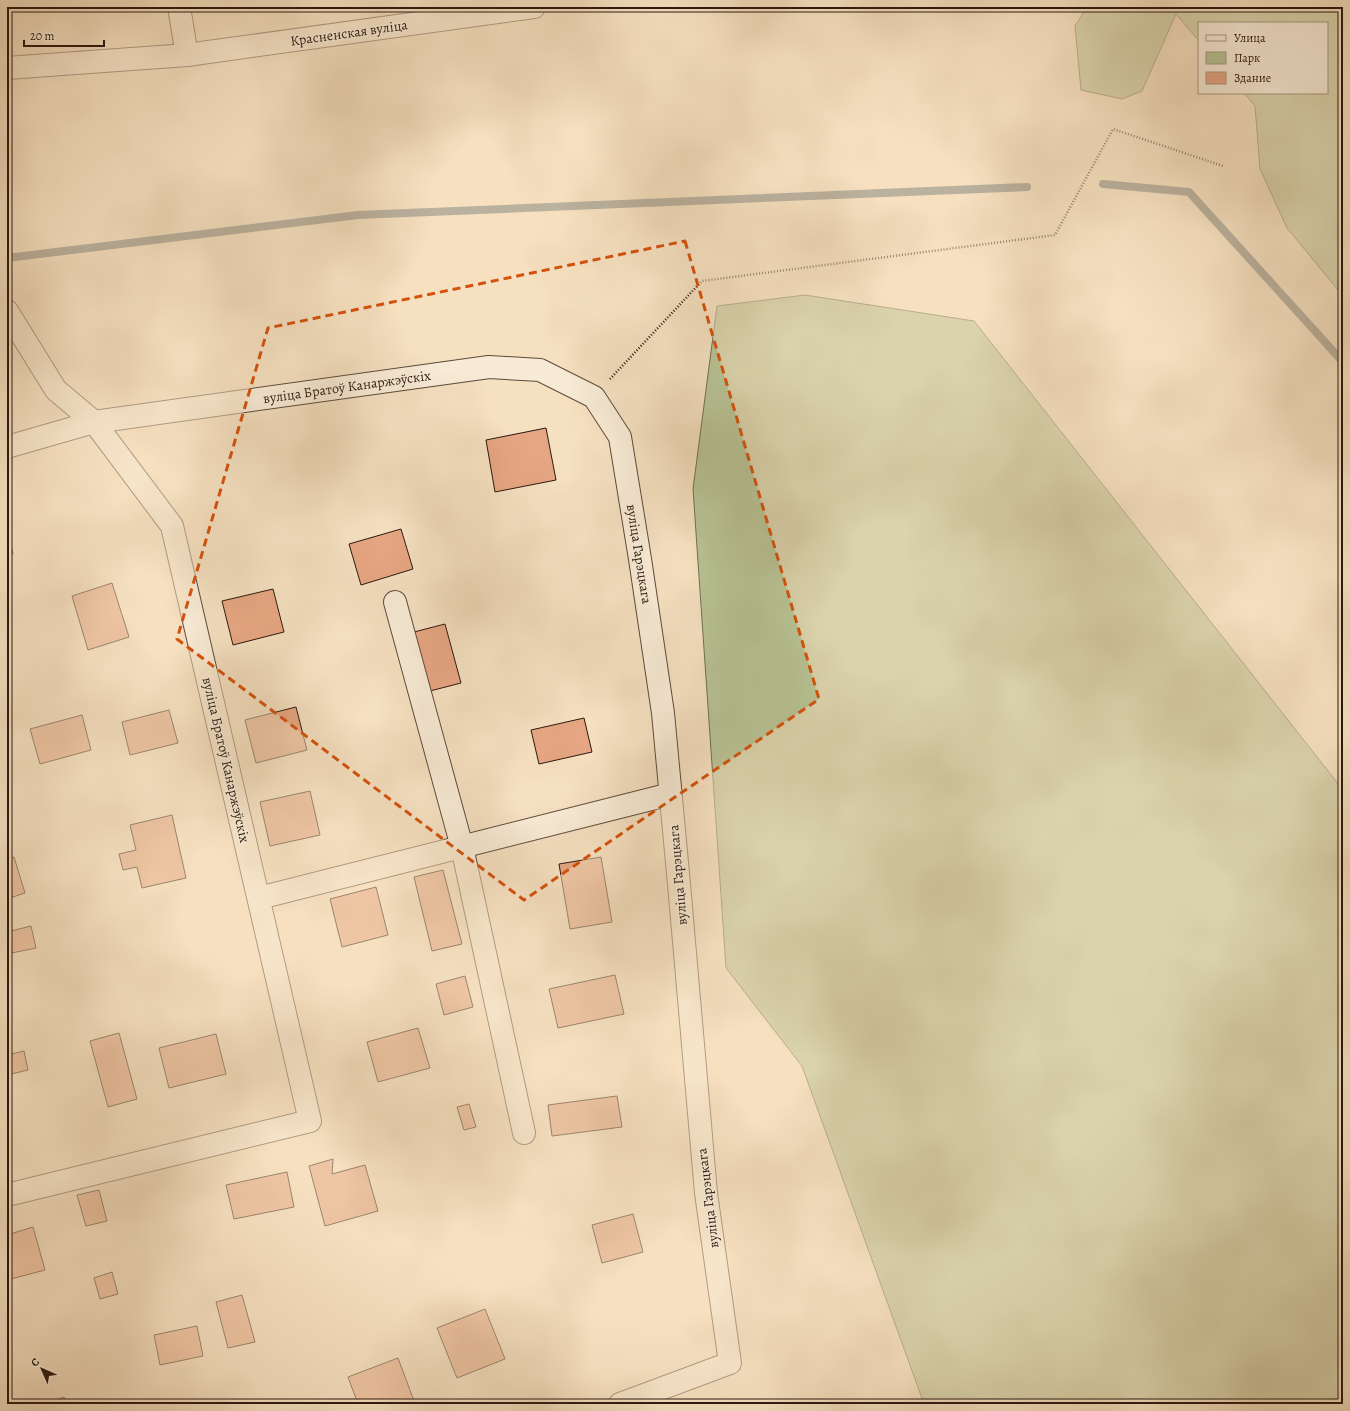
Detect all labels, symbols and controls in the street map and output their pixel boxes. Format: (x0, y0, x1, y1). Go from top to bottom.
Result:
street label: Красненская вуліца (289, 15, 409, 51)
scale bar (24, 22, 104, 48)
legend (1198, 22, 1328, 94)
text: 20 m (30, 28, 54, 44)
text: Улица (1234, 30, 1266, 46)
text: Парк (1234, 50, 1260, 66)
text: Здание (1234, 70, 1271, 86)
street label: вуліца Братоў Канаржэўскіх (262, 366, 432, 408)
street label: вуліца Гарэцкага (622, 503, 656, 606)
street label: вуліца Братоў Канаржэўскіх (198, 675, 254, 845)
street label: вуліца Гарэцкага (664, 823, 692, 926)
street label: вуліца Гарэцкага (692, 1146, 724, 1249)
north arrow (22, 1349, 62, 1389)
text: С (28, 1354, 43, 1370)

